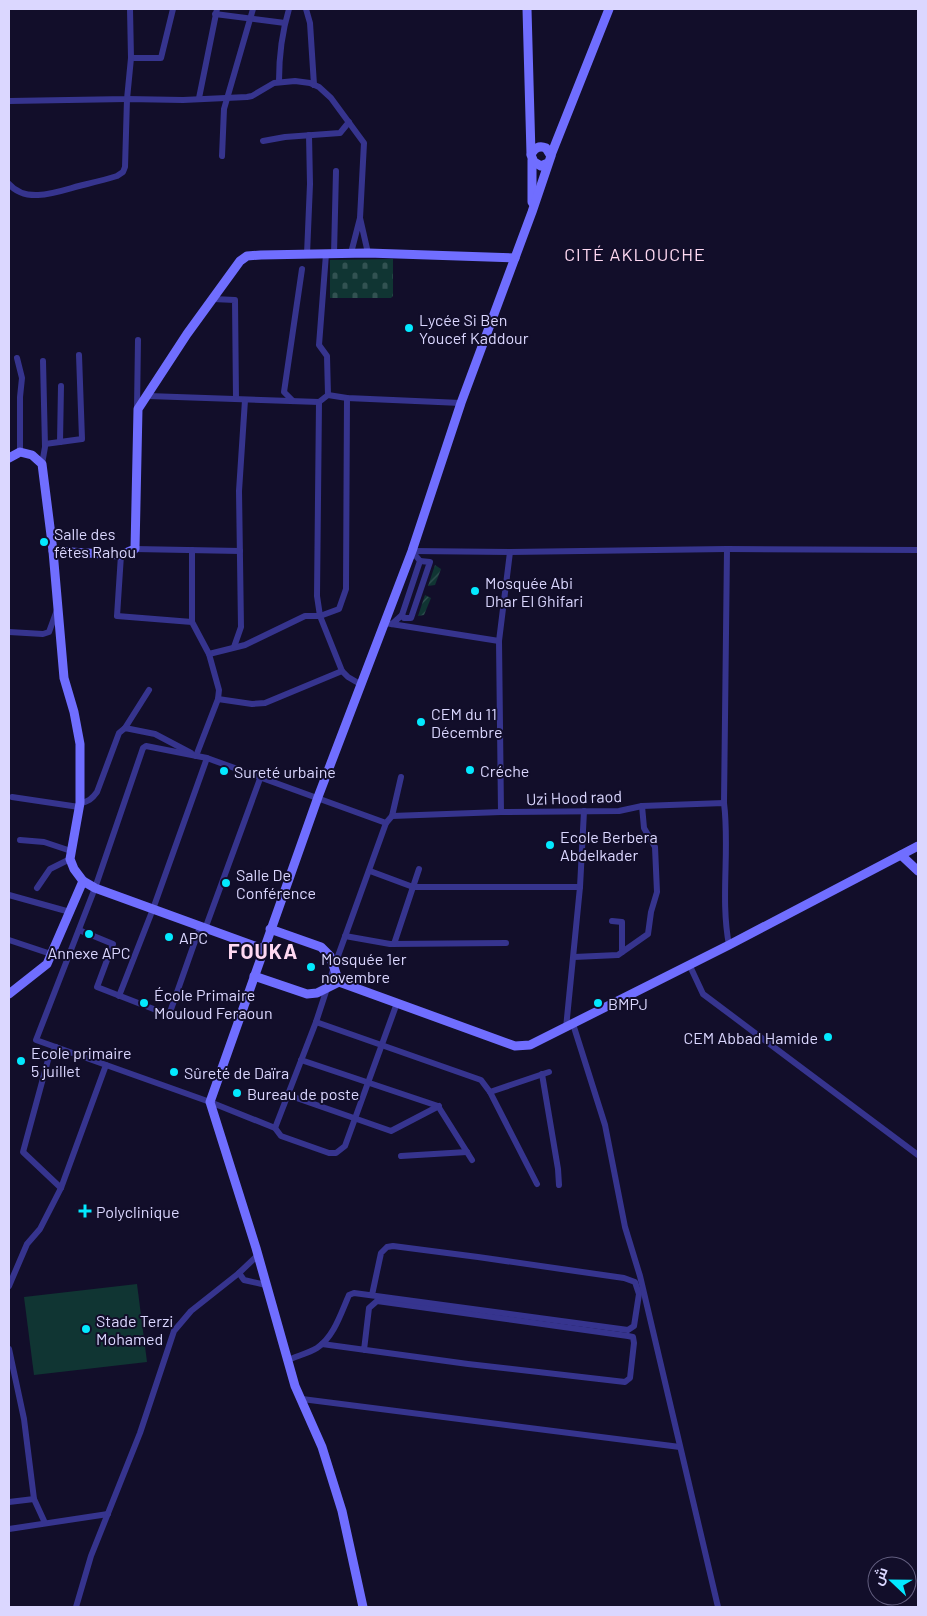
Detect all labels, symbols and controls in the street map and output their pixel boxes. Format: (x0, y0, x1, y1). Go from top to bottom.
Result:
district label: CITÉ AKLOUCHE (564, 243, 706, 265)
place label: Lycée Si Ben Youcef Kaddour (419, 310, 529, 347)
marker: Lycée Si Ben Youcef Kaddour (403, 322, 415, 334)
place label: Salle des fêtes Rahou (54, 524, 136, 561)
marker: Salle des fêtes Rahou (38, 536, 50, 548)
place label: Mosquée Abi Dhar El Ghifari (485, 573, 583, 610)
marker: Mosquée Abi Dhar El Ghifari (469, 585, 481, 597)
place label: CEM du 11 Décembre (431, 704, 502, 741)
marker: CEM du 11 Décembre (415, 716, 427, 728)
place label: Créche (480, 761, 529, 780)
place label: Sureté urbaine (234, 762, 336, 781)
marker: Créche (464, 764, 476, 776)
marker: Sureté urbaine (218, 765, 230, 777)
street label: Uzi Hood raod (526, 786, 622, 808)
place label: Ecole Berbera Abdelkader (560, 827, 658, 864)
marker: Ecole Berbera Abdelkader (544, 839, 556, 851)
place label: Salle De Conférence (236, 865, 316, 902)
marker: Salle De Conférence (220, 877, 232, 889)
marker: Annexe APC (83, 928, 95, 940)
place label: APC (179, 928, 208, 947)
marker: APC (163, 931, 175, 943)
district label: FOUKA (228, 938, 298, 963)
place label: Annexe APC (47, 943, 131, 962)
place label: Mosquée 1er novembre (321, 949, 407, 986)
marker: Mosquée 1er novembre (305, 961, 317, 973)
place label: École Primaire Mouloud Feraoun (154, 985, 273, 1022)
place label: BMPJ (608, 994, 648, 1013)
marker: École Primaire Mouloud Feraoun (138, 997, 150, 1009)
marker: BMPJ (592, 997, 604, 1009)
place label: CEM Abbad Hamide (683, 1028, 818, 1047)
marker: CEM Abbad Hamide (822, 1031, 834, 1043)
place label: Ecole primaire 5 juillet (31, 1043, 132, 1080)
marker: Ecole primaire 5 juillet (15, 1055, 27, 1067)
place label: Sûreté de Daïra (184, 1063, 289, 1082)
marker: Sûreté de Daïra (168, 1066, 180, 1078)
place label: Bureau de poste (247, 1084, 359, 1103)
marker: Bureau de poste (231, 1087, 243, 1099)
place label: Polyclinique (96, 1202, 179, 1221)
marker: Polyclinique (78, 1204, 92, 1218)
place label: Stade Terzi Mohamed (96, 1311, 173, 1348)
marker: Stade Terzi Mohamed (80, 1323, 92, 1335)
north arrow (867, 1556, 917, 1606)
text: ش (868, 1564, 892, 1588)

